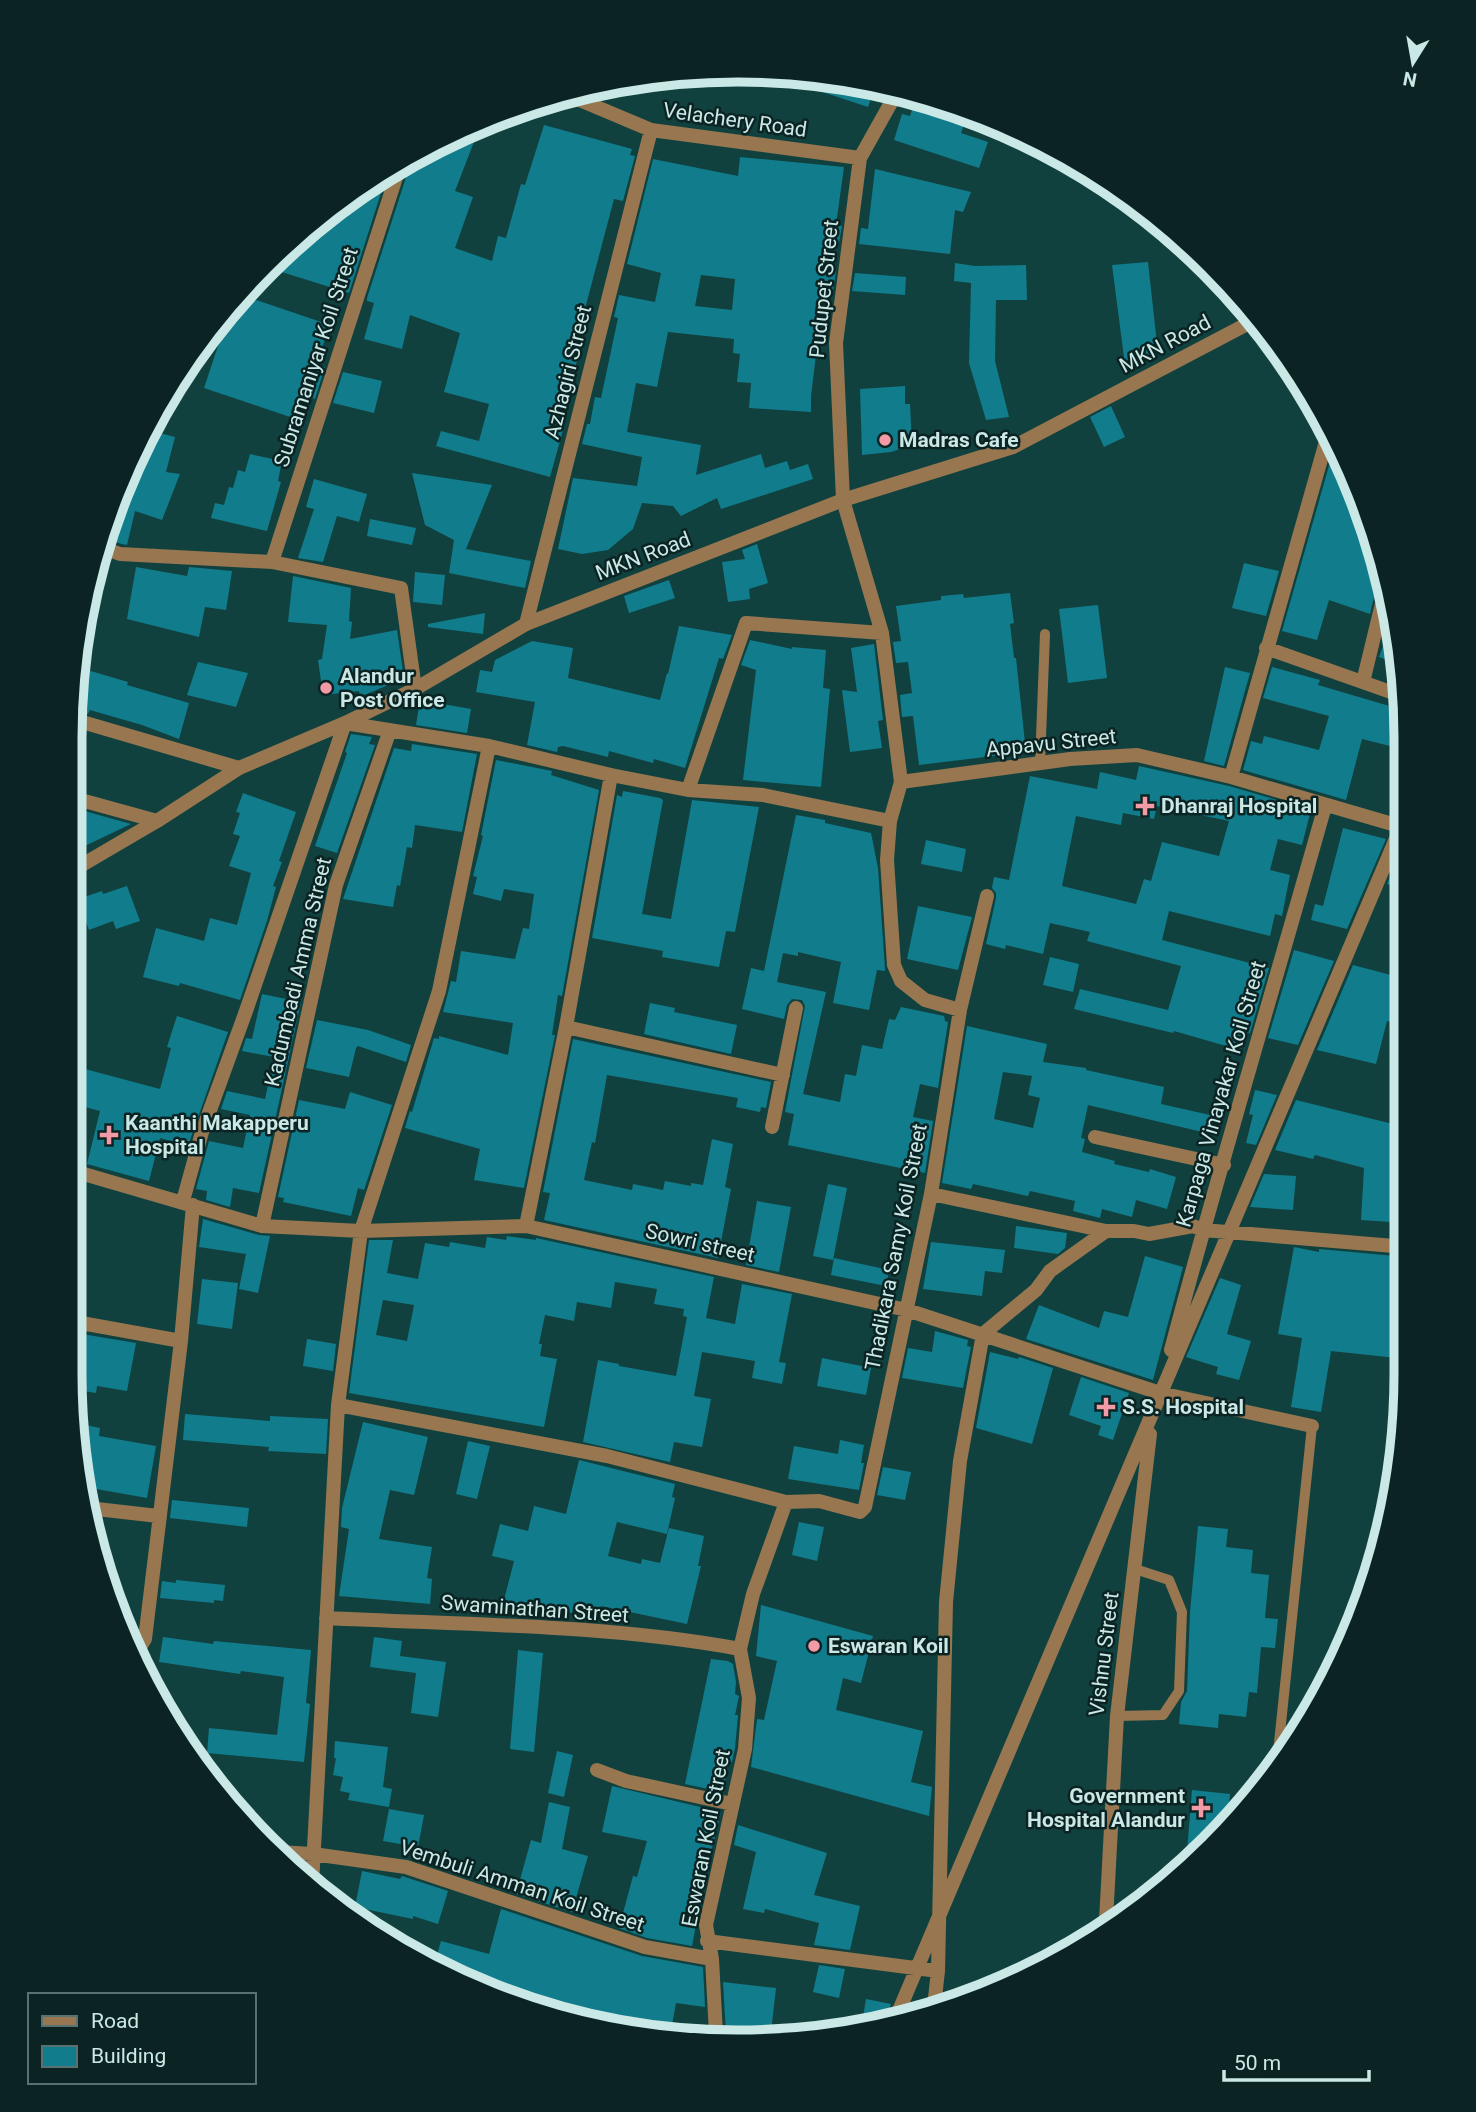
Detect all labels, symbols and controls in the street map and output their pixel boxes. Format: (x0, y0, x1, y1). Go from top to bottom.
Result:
north arrow (1378, 28, 1448, 98)
text: N (1401, 67, 1419, 92)
street label: Velachery Road (662, 98, 808, 142)
street label: Pudupet Street (805, 219, 843, 359)
street label: Subramaniyar Koil Street (269, 244, 363, 470)
street label: Azhagiri Street (540, 303, 596, 441)
street label: MKN Road (1115, 310, 1215, 378)
place label: Madras Cafe (899, 428, 1019, 452)
marker: Madras Cafe (877, 432, 893, 448)
street label: MKN Road (592, 527, 694, 585)
place label: Alandur Post Office (340, 664, 445, 712)
marker: Alandur Post Office (318, 680, 334, 696)
street label: Appavu Street (985, 724, 1117, 762)
place label: Dhanraj Hospital (1161, 794, 1317, 818)
marker: Dhanraj Hospital (1135, 796, 1155, 816)
street label: Kadumbadi Amma Street (260, 855, 336, 1089)
street label: Karpaga Vinayakar Koil Street (1171, 958, 1271, 1230)
place label: Kaanthi Makapperu Hospital (125, 1111, 309, 1159)
street label: Thadikara Samy Koil Street (860, 1121, 932, 1372)
marker: Kaanthi Makapperu Hospital (99, 1125, 119, 1145)
street label: Sowri street (643, 1219, 757, 1267)
place label: S.S. Hospital (1122, 1395, 1244, 1419)
marker: S.S. Hospital (1096, 1397, 1116, 1417)
street label: Swaminathan Street (440, 1590, 630, 1628)
street label: Vishnu Street (1084, 1591, 1124, 1717)
place label: Eswaran Koil (828, 1634, 949, 1658)
marker: Eswaran Koil (806, 1638, 822, 1654)
street label: Eswaran Koil Street (677, 1747, 735, 1929)
place label: Government Hospital Alandur (1027, 1784, 1185, 1832)
marker: Government Hospital Alandur (1191, 1798, 1211, 1818)
street label: Vembuli Amman Koil Street (397, 1835, 647, 1937)
legend (28, 1993, 256, 2084)
text: Road (91, 2009, 139, 2033)
scale bar (1224, 2038, 1369, 2082)
text: Building (91, 2044, 166, 2068)
text: 50 m (1234, 2051, 1281, 2075)

